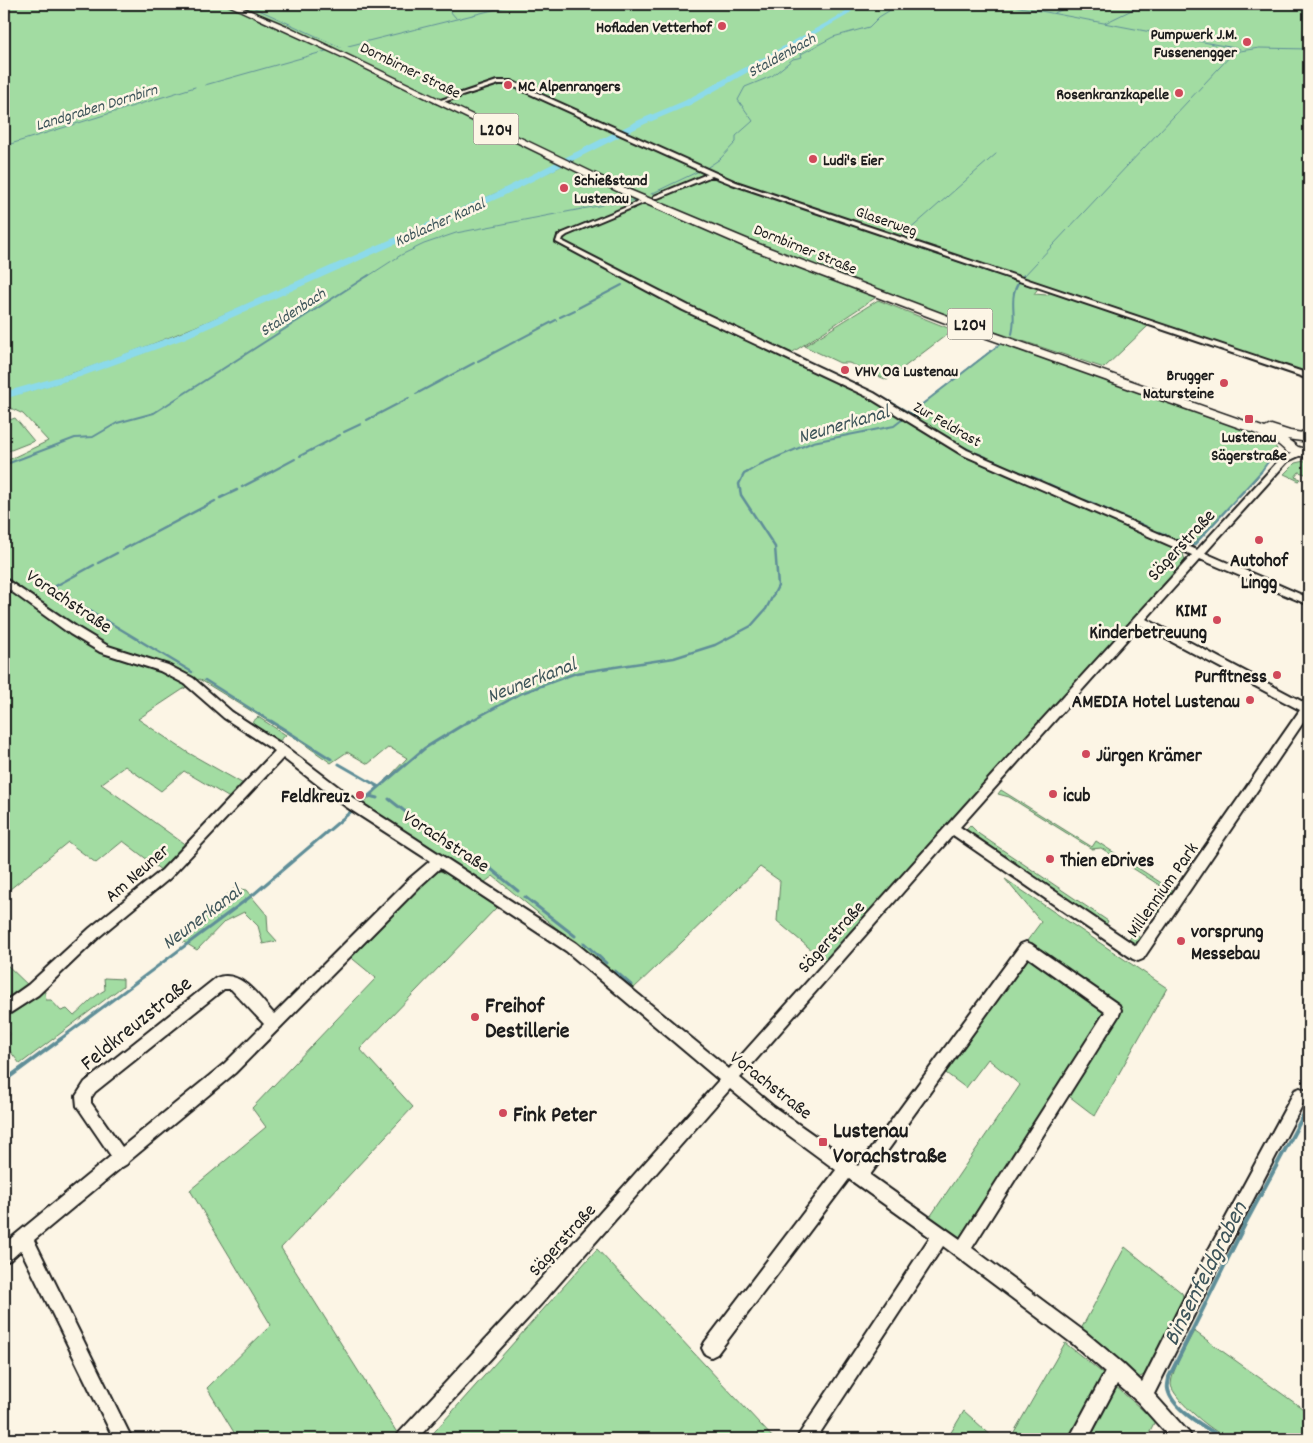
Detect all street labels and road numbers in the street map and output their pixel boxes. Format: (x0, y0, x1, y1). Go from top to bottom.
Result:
street label: Dornbirner Straße (356, 37, 464, 106)
road number: L204 (474, 114, 518, 144)
street label: Glaserweg (852, 201, 920, 244)
street label: Dornbirner Straße (750, 219, 860, 282)
road number: L204 (948, 308, 992, 339)
street label: Zur Feldrast (908, 396, 985, 454)
street label: Sägerstraße (1142, 504, 1223, 588)
street label: Vorachstraße (20, 564, 116, 642)
street label: Vorachstraße (397, 805, 494, 881)
street label: Millennium Park (1121, 838, 1207, 944)
street label: Am Neuner (100, 839, 177, 910)
street label: Sägerstraße (792, 896, 873, 981)
street label: Feldkreuzstraße (75, 970, 200, 1079)
street label: Vorachstraße (723, 1046, 817, 1128)
street label: Sägerstraße (523, 1199, 604, 1284)

